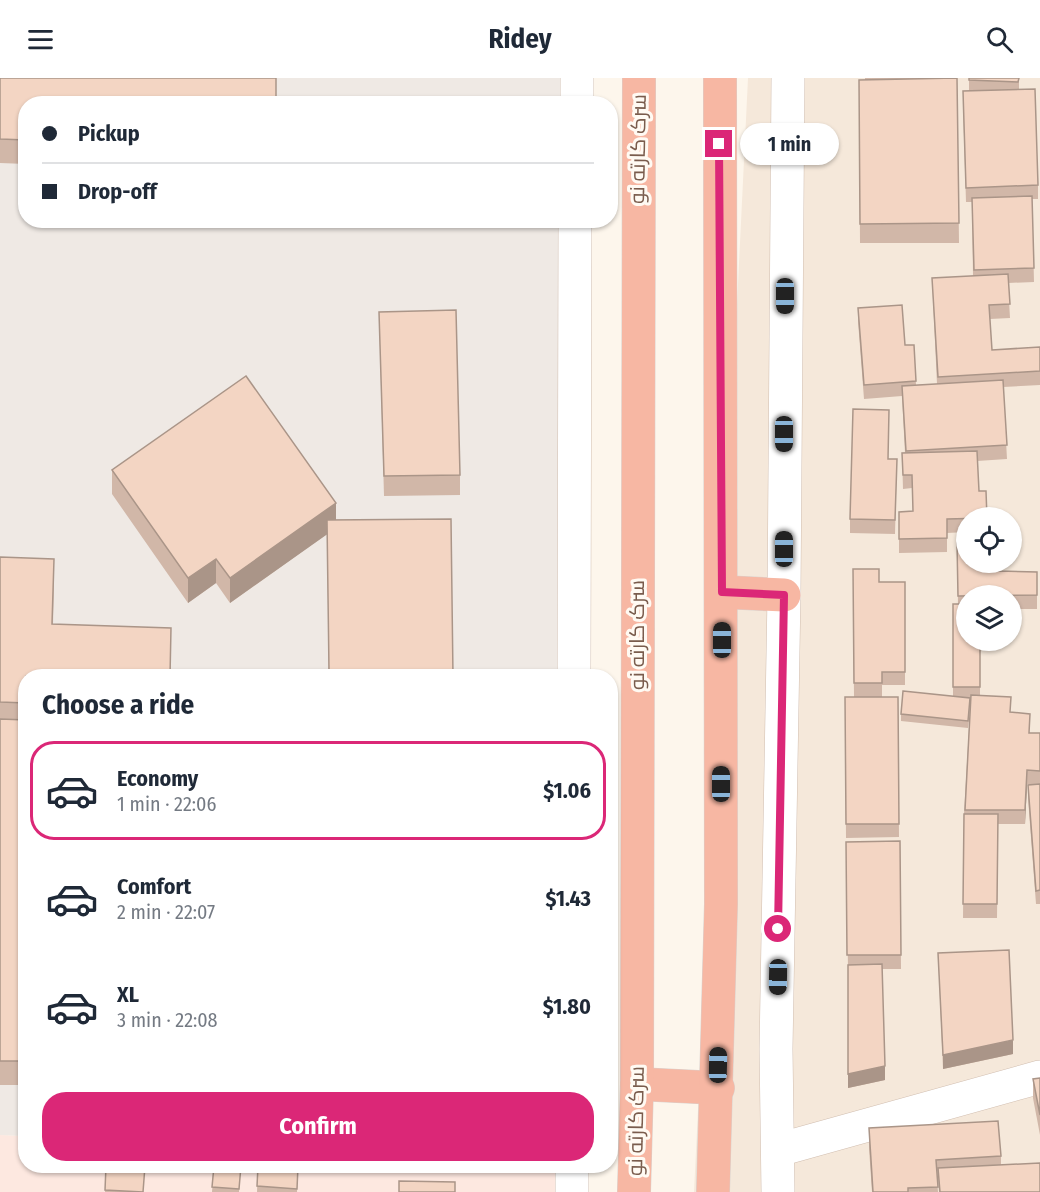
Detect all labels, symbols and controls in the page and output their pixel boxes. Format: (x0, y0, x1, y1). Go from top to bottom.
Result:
icon: menu (24, 23, 57, 56)
text: Ridey (488, 23, 552, 55)
icon: search (983, 23, 1016, 56)
street label: سرک کارته نو (624, 94, 652, 204)
text: Pickup (78, 120, 140, 147)
callout: 1 min (740, 123, 839, 165)
route end (705, 130, 732, 157)
text: 1 min (768, 132, 811, 156)
text: Drop-off (78, 178, 157, 205)
car (776, 278, 794, 314)
car (775, 416, 793, 452)
map controls (956, 507, 1022, 651)
button: locate (956, 507, 1022, 573)
car (775, 531, 793, 567)
street label: سرک کارته نو (624, 580, 650, 690)
button: layers (956, 585, 1022, 651)
car (713, 622, 731, 658)
text: Choose a ride (42, 689, 194, 721)
icon: car (45, 764, 99, 818)
text: Economy (117, 765, 198, 792)
car (712, 766, 730, 802)
text: $1.06 (543, 777, 591, 804)
text: 1 min · 22:06 (117, 792, 216, 816)
icon: car (45, 872, 99, 926)
text: Comfort (117, 873, 191, 900)
text: $1.43 (546, 885, 591, 912)
text: 2 min · 22:07 (117, 900, 215, 924)
route start (764, 915, 791, 942)
car (769, 959, 787, 995)
icon: car (45, 980, 99, 1034)
text: XL (117, 981, 139, 1008)
text: $1.80 (543, 993, 591, 1020)
text: 3 min · 22:08 (117, 1008, 218, 1032)
car (709, 1047, 727, 1083)
street label: سرک کارته نو (622, 1066, 650, 1176)
button: Confirm (42, 1092, 594, 1161)

